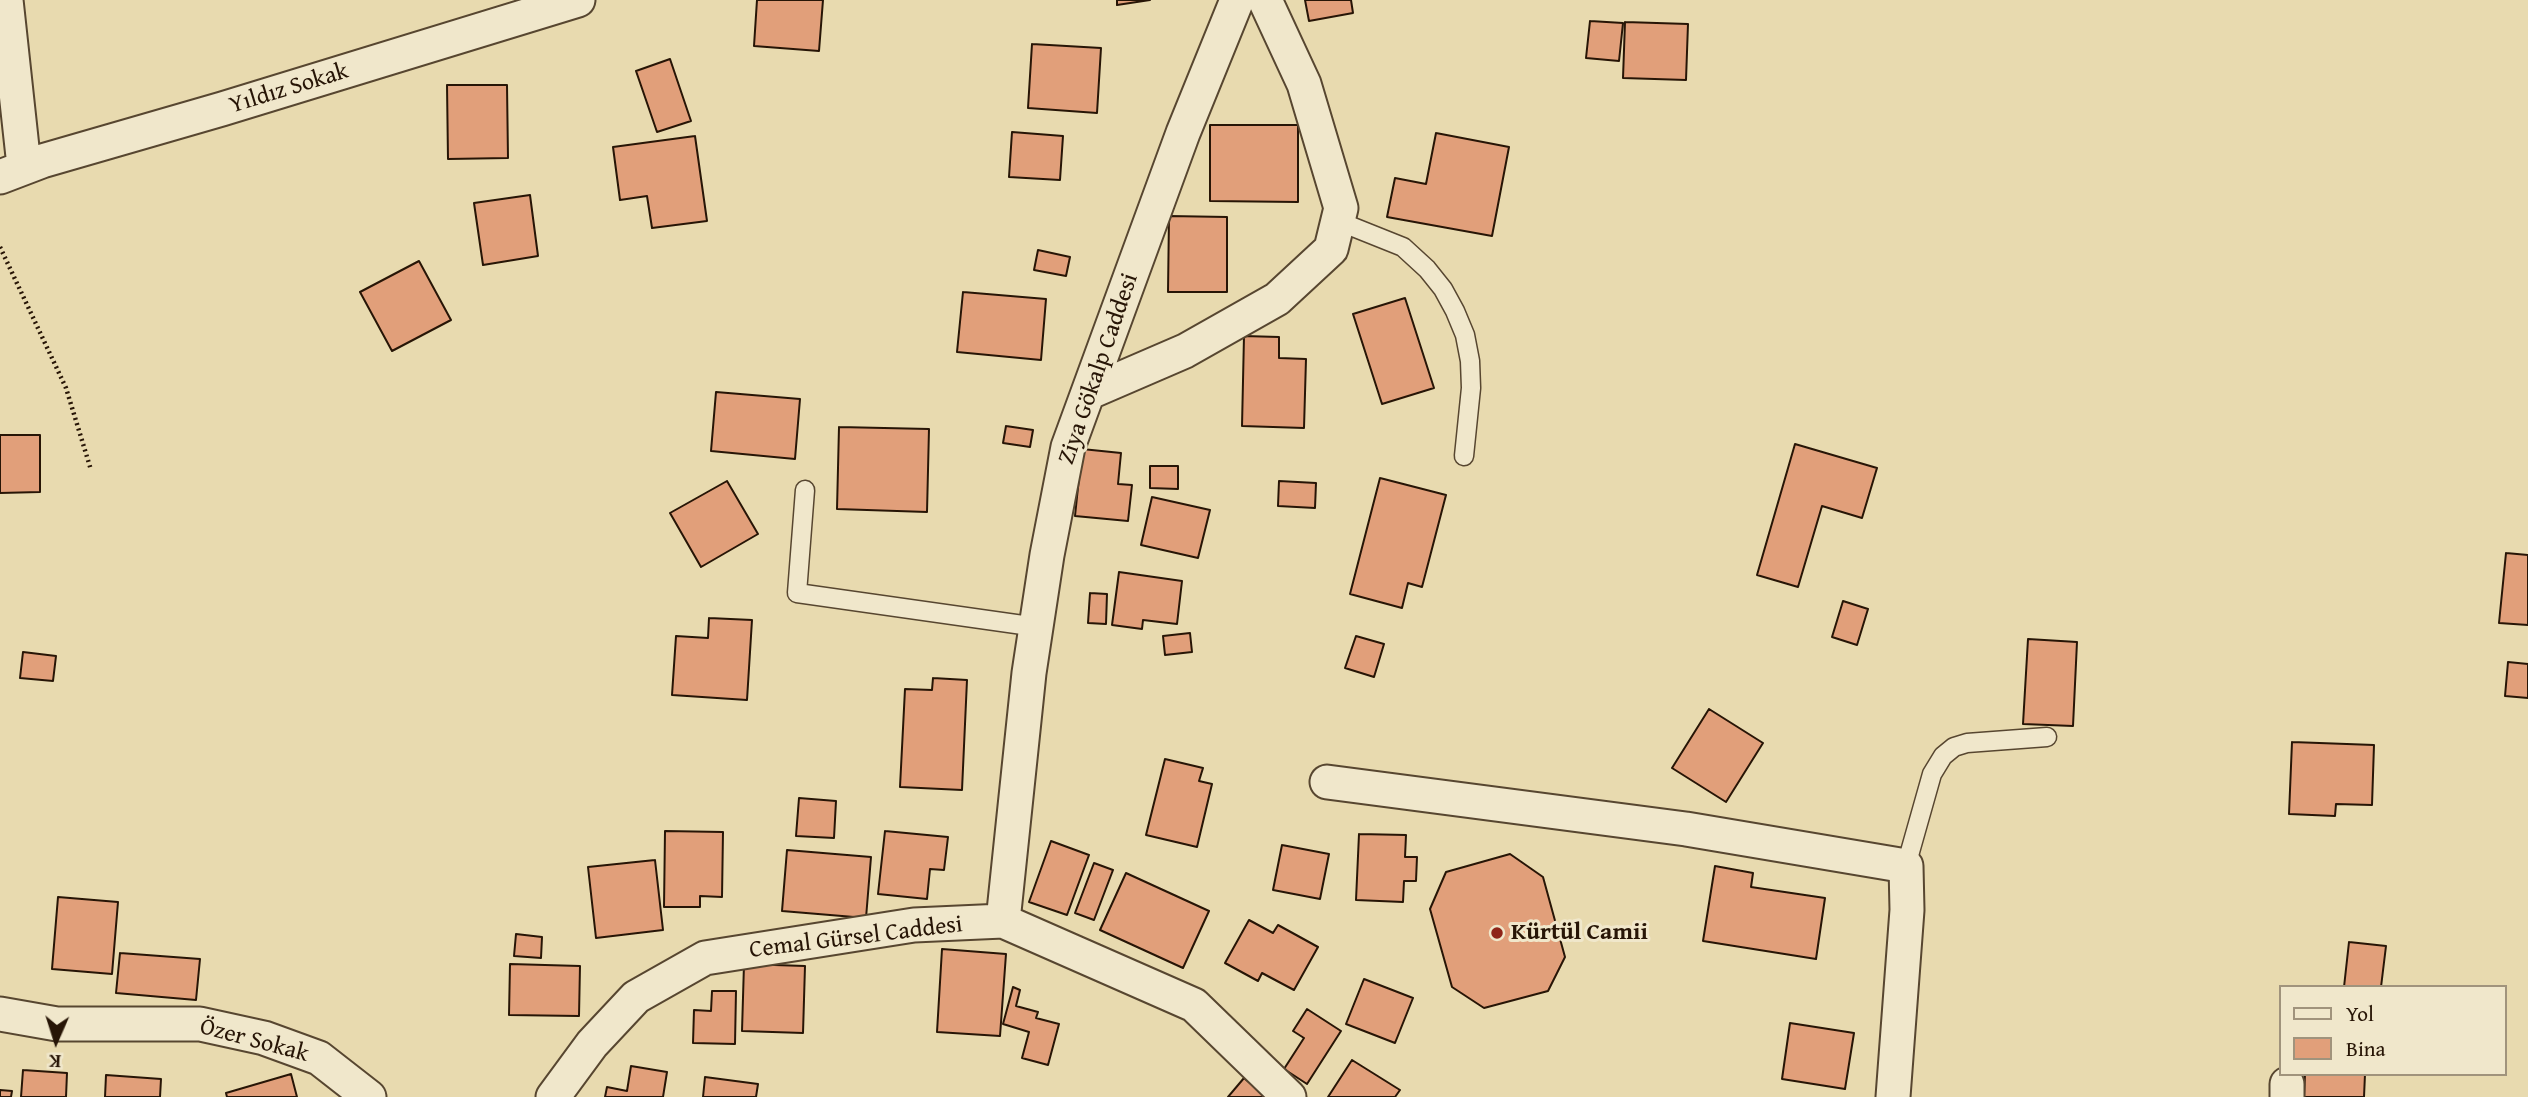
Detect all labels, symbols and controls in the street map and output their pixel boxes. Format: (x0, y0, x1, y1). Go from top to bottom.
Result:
street label: Yıldız Sokak (226, 57, 352, 121)
street label: Ziya Gökalp Caddesi (1053, 270, 1145, 468)
street label: Cemal Gürsel Caddesi (748, 911, 964, 965)
place label: Kürtül Camii (1511, 919, 1648, 947)
marker: Kürtül Camii (1489, 925, 1505, 941)
legend (2280, 985, 2507, 1076)
text: Yol (2346, 998, 2374, 1029)
north arrow (21, 1006, 91, 1076)
street label: Özer Sokak (197, 1013, 311, 1069)
text: Bina (2346, 1033, 2386, 1064)
text: K (48, 1048, 62, 1076)

